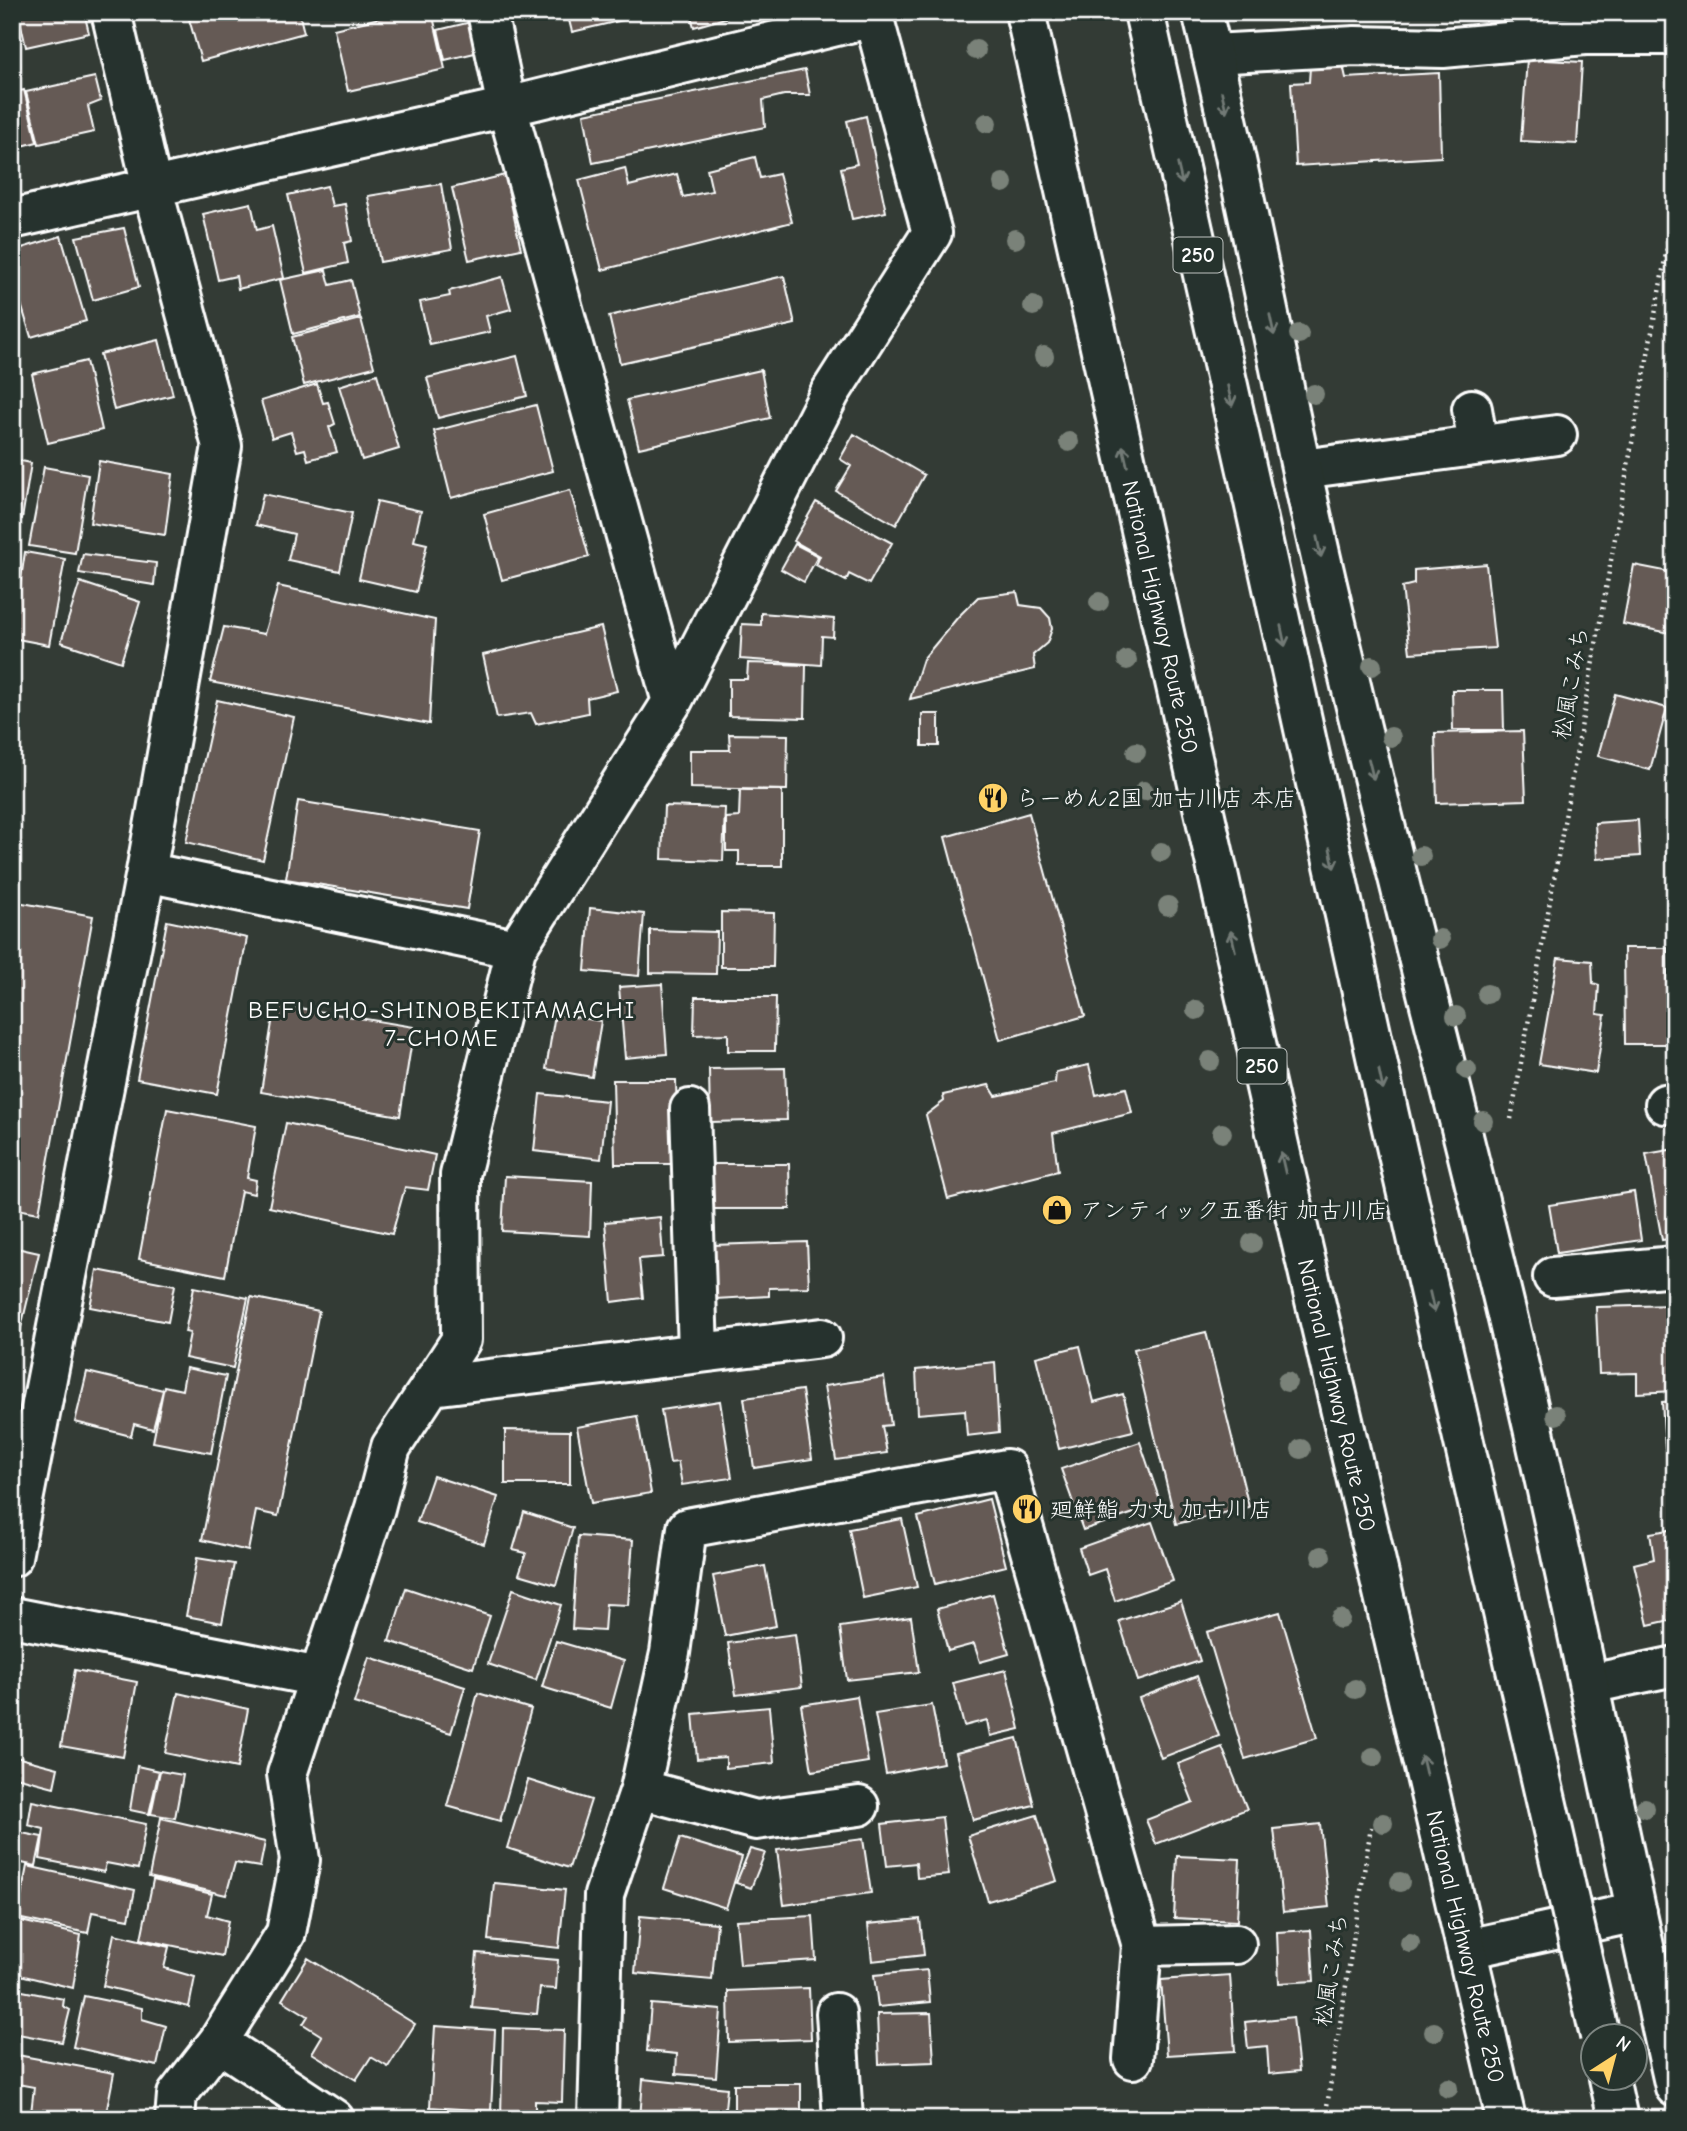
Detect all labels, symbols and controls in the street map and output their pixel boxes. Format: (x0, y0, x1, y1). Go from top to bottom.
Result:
one-way arrow (1218, 90, 1231, 113)
one-way arrow (1174, 162, 1188, 185)
road number: 250 (1174, 238, 1222, 272)
one-way arrow (1265, 313, 1279, 336)
one-way arrow (1224, 384, 1238, 407)
one-way arrow (1117, 445, 1131, 468)
street label: National Highway Route 250 (1117, 478, 1204, 756)
one-way arrow (1312, 535, 1326, 558)
one-way arrow (1277, 624, 1291, 647)
street label: 松風こみち (1548, 624, 1594, 742)
one-way arrow (1365, 757, 1378, 780)
restaurant icon: らーめん2国 加古川店 本店 (976, 781, 1010, 815)
place label: らーめん2国 加古川店 本店 (1016, 785, 1296, 812)
one-way arrow (1326, 846, 1340, 869)
one-way arrow (1226, 930, 1240, 953)
district label: BEFUCHO-SHINOBEKITAMACHI 7-CHOME (248, 996, 636, 1052)
road number: 250 (1238, 1048, 1286, 1084)
one-way arrow (1375, 1068, 1388, 1091)
one-way arrow (1276, 1152, 1290, 1175)
shop icon: アンティック五番街 加古川店 (1040, 1193, 1074, 1227)
place label: アンティック五番街 加古川店 (1080, 1197, 1388, 1224)
street label: National Highway Route 250 (1292, 1256, 1382, 1534)
one-way arrow (1425, 1290, 1439, 1313)
restaurant icon: 廻鮮鮨 力丸 加古川店 (1010, 1492, 1044, 1526)
place label: 廻鮮鮨 力丸 加古川店 (1050, 1496, 1272, 1523)
one-way arrow (1417, 1755, 1430, 1778)
street label: National Highway Route 250 (1421, 1808, 1511, 2085)
street label: 松風こみち (1309, 1912, 1353, 2028)
north arrow (1578, 2022, 1648, 2092)
text: N (1612, 2032, 1635, 2057)

